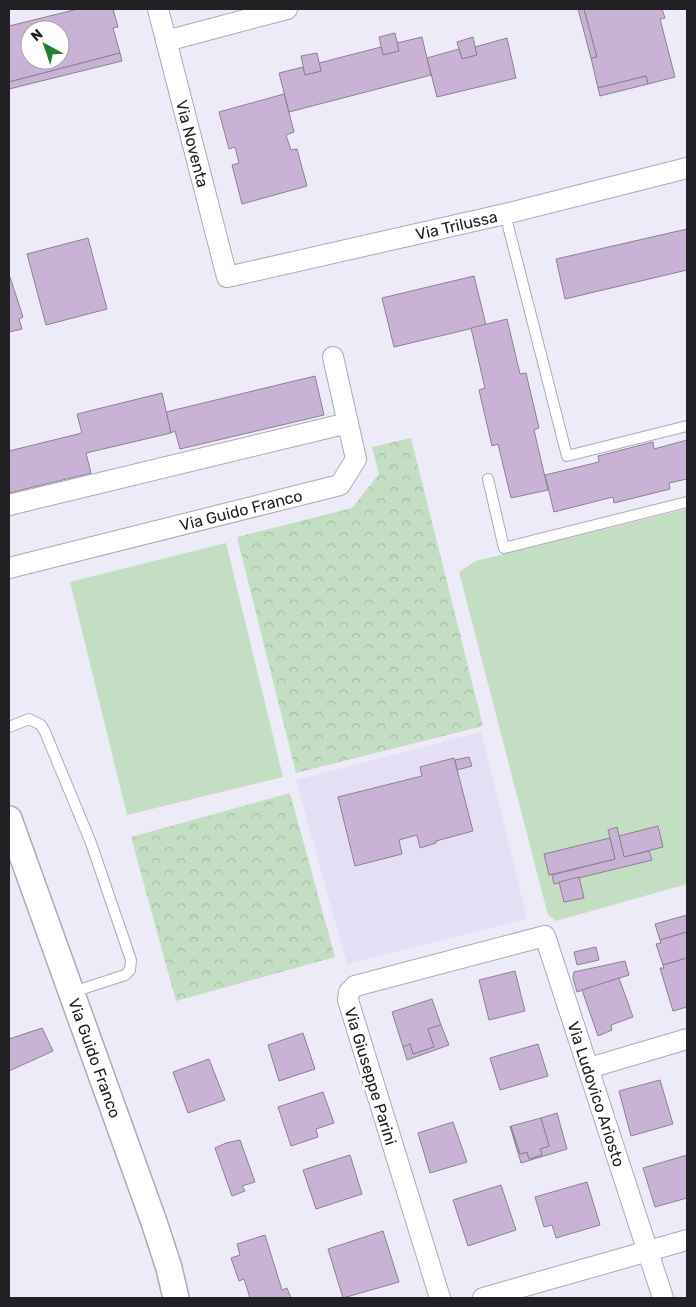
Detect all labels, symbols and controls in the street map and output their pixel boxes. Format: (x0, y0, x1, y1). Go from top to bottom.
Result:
north arrow (20, 20, 70, 70)
text: N (28, 26, 46, 45)
street label: Via Noventa (172, 98, 213, 189)
street label: Via Trilussa (414, 207, 499, 244)
street label: Via Guido Franco (178, 486, 304, 535)
street label: Via Guido Franco (64, 996, 125, 1121)
street label: Via Giuseppe Parini (341, 1005, 401, 1147)
street label: Via Ludovico Ariosto (563, 1019, 629, 1169)

